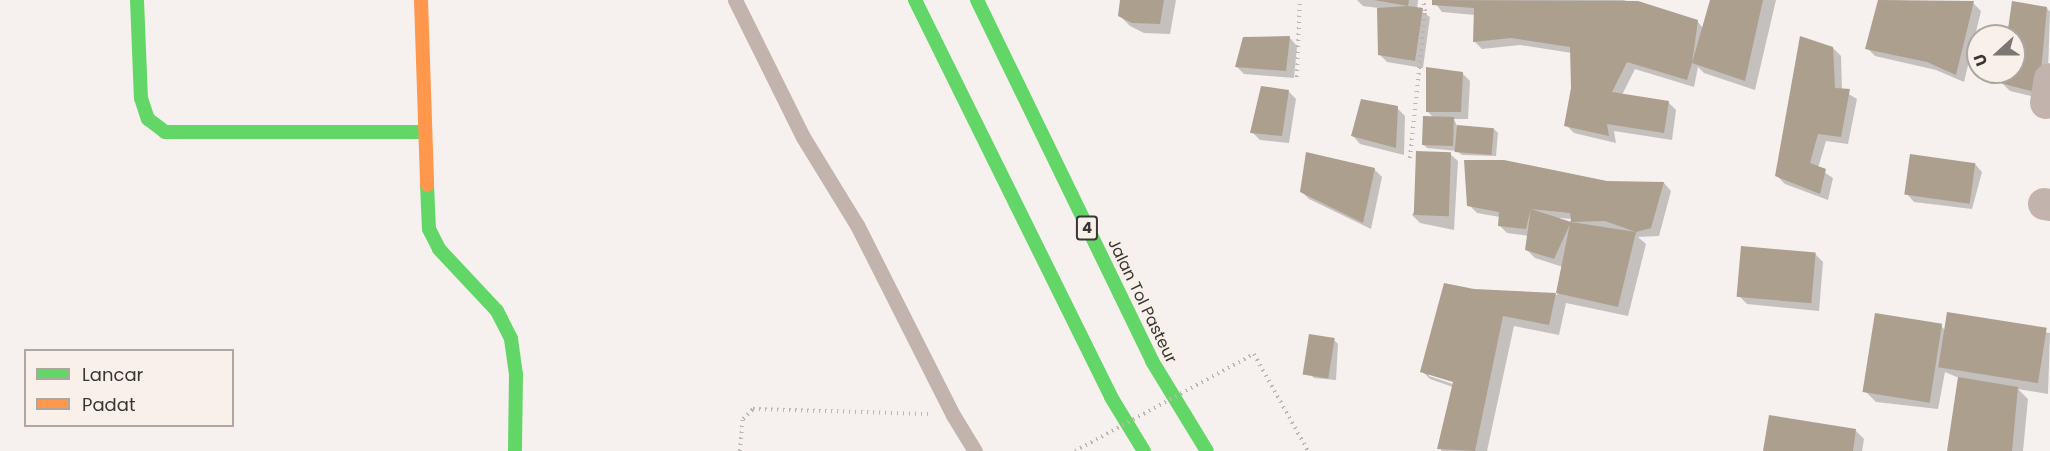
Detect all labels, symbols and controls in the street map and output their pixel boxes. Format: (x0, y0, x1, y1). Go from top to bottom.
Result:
north arrow (1966, 24, 2026, 84)
text: U (1968, 51, 1993, 69)
road number: 4 (1075, 216, 1099, 240)
street label: Jalan Tol Pasteur (1104, 236, 1180, 366)
legend (24, 349, 234, 427)
text: Lancar (82, 362, 143, 387)
text: Padat (82, 392, 135, 417)

